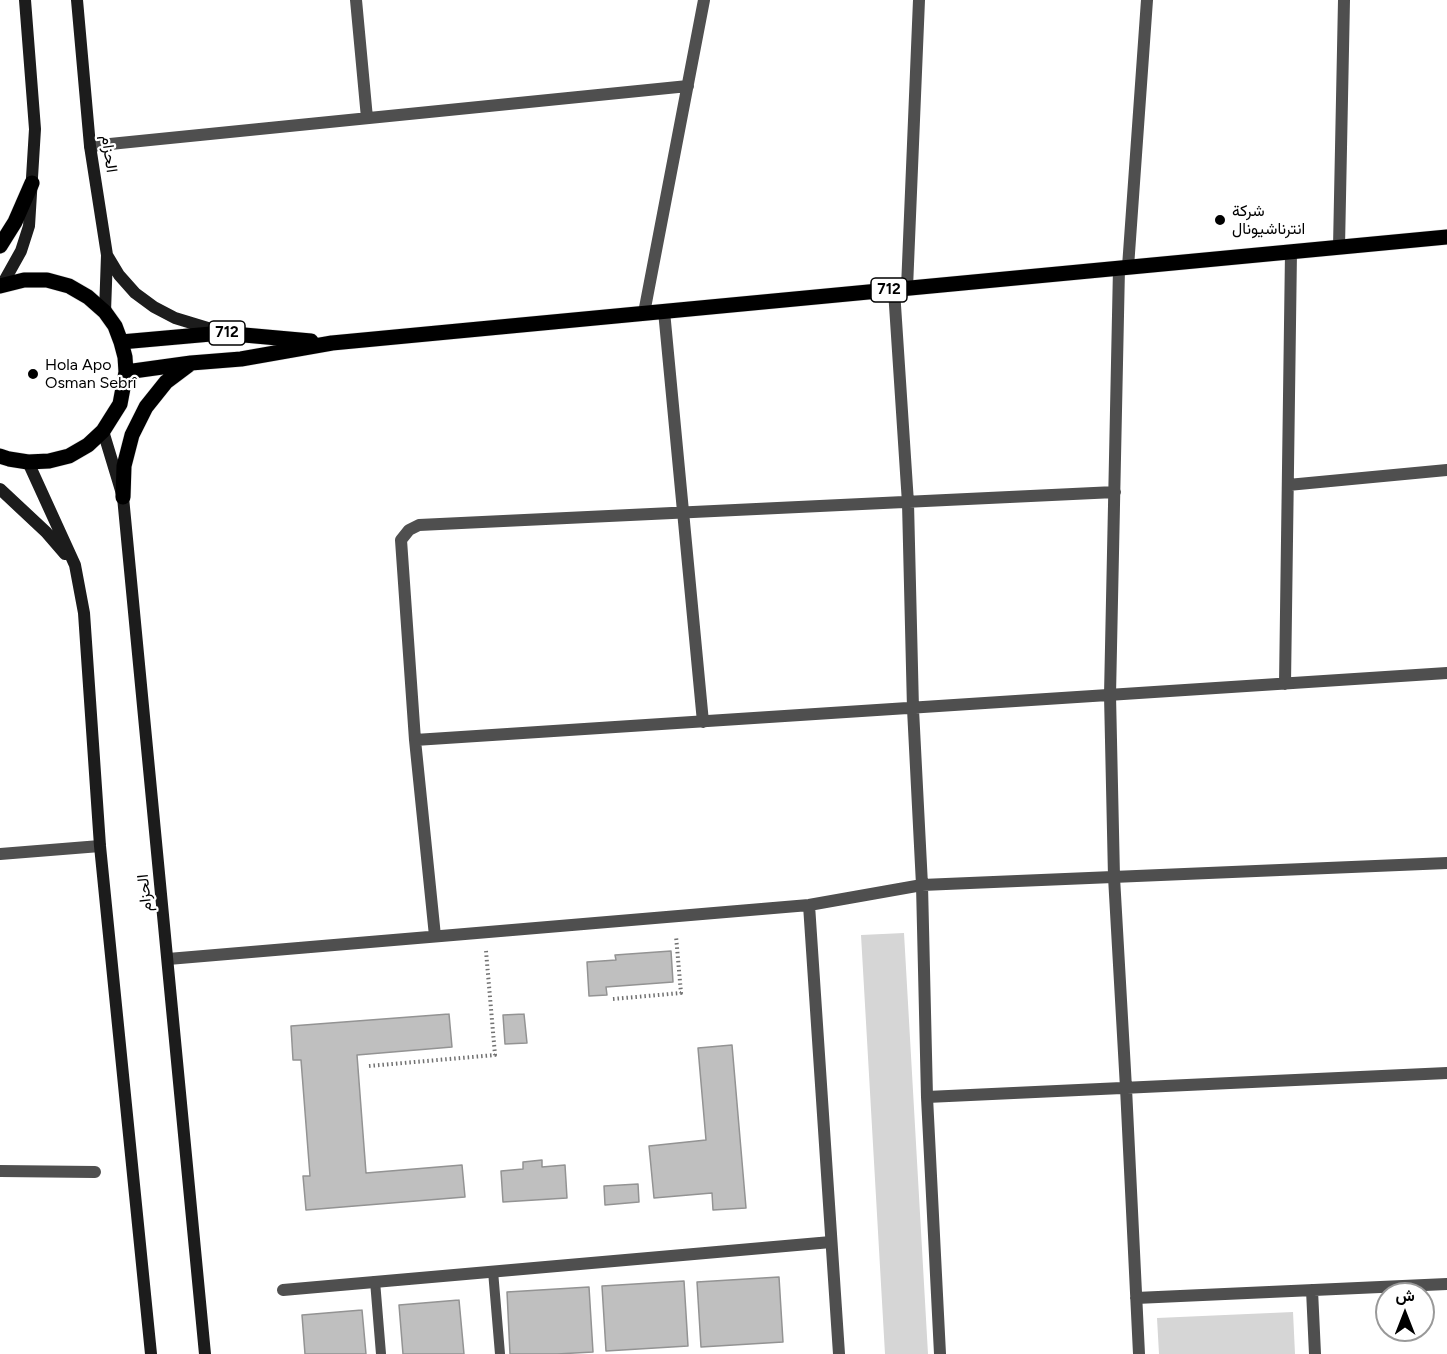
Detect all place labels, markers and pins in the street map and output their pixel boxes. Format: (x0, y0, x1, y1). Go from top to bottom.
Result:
place label: شركة انترناشيونال (1232, 201, 1305, 239)
marker: شركة انترناشيونال (1213, 213, 1227, 227)
place label: Hola Apo Osman Sebrî (45, 355, 137, 393)
marker: Hola Apo Osman Sebrî (26, 367, 40, 381)

